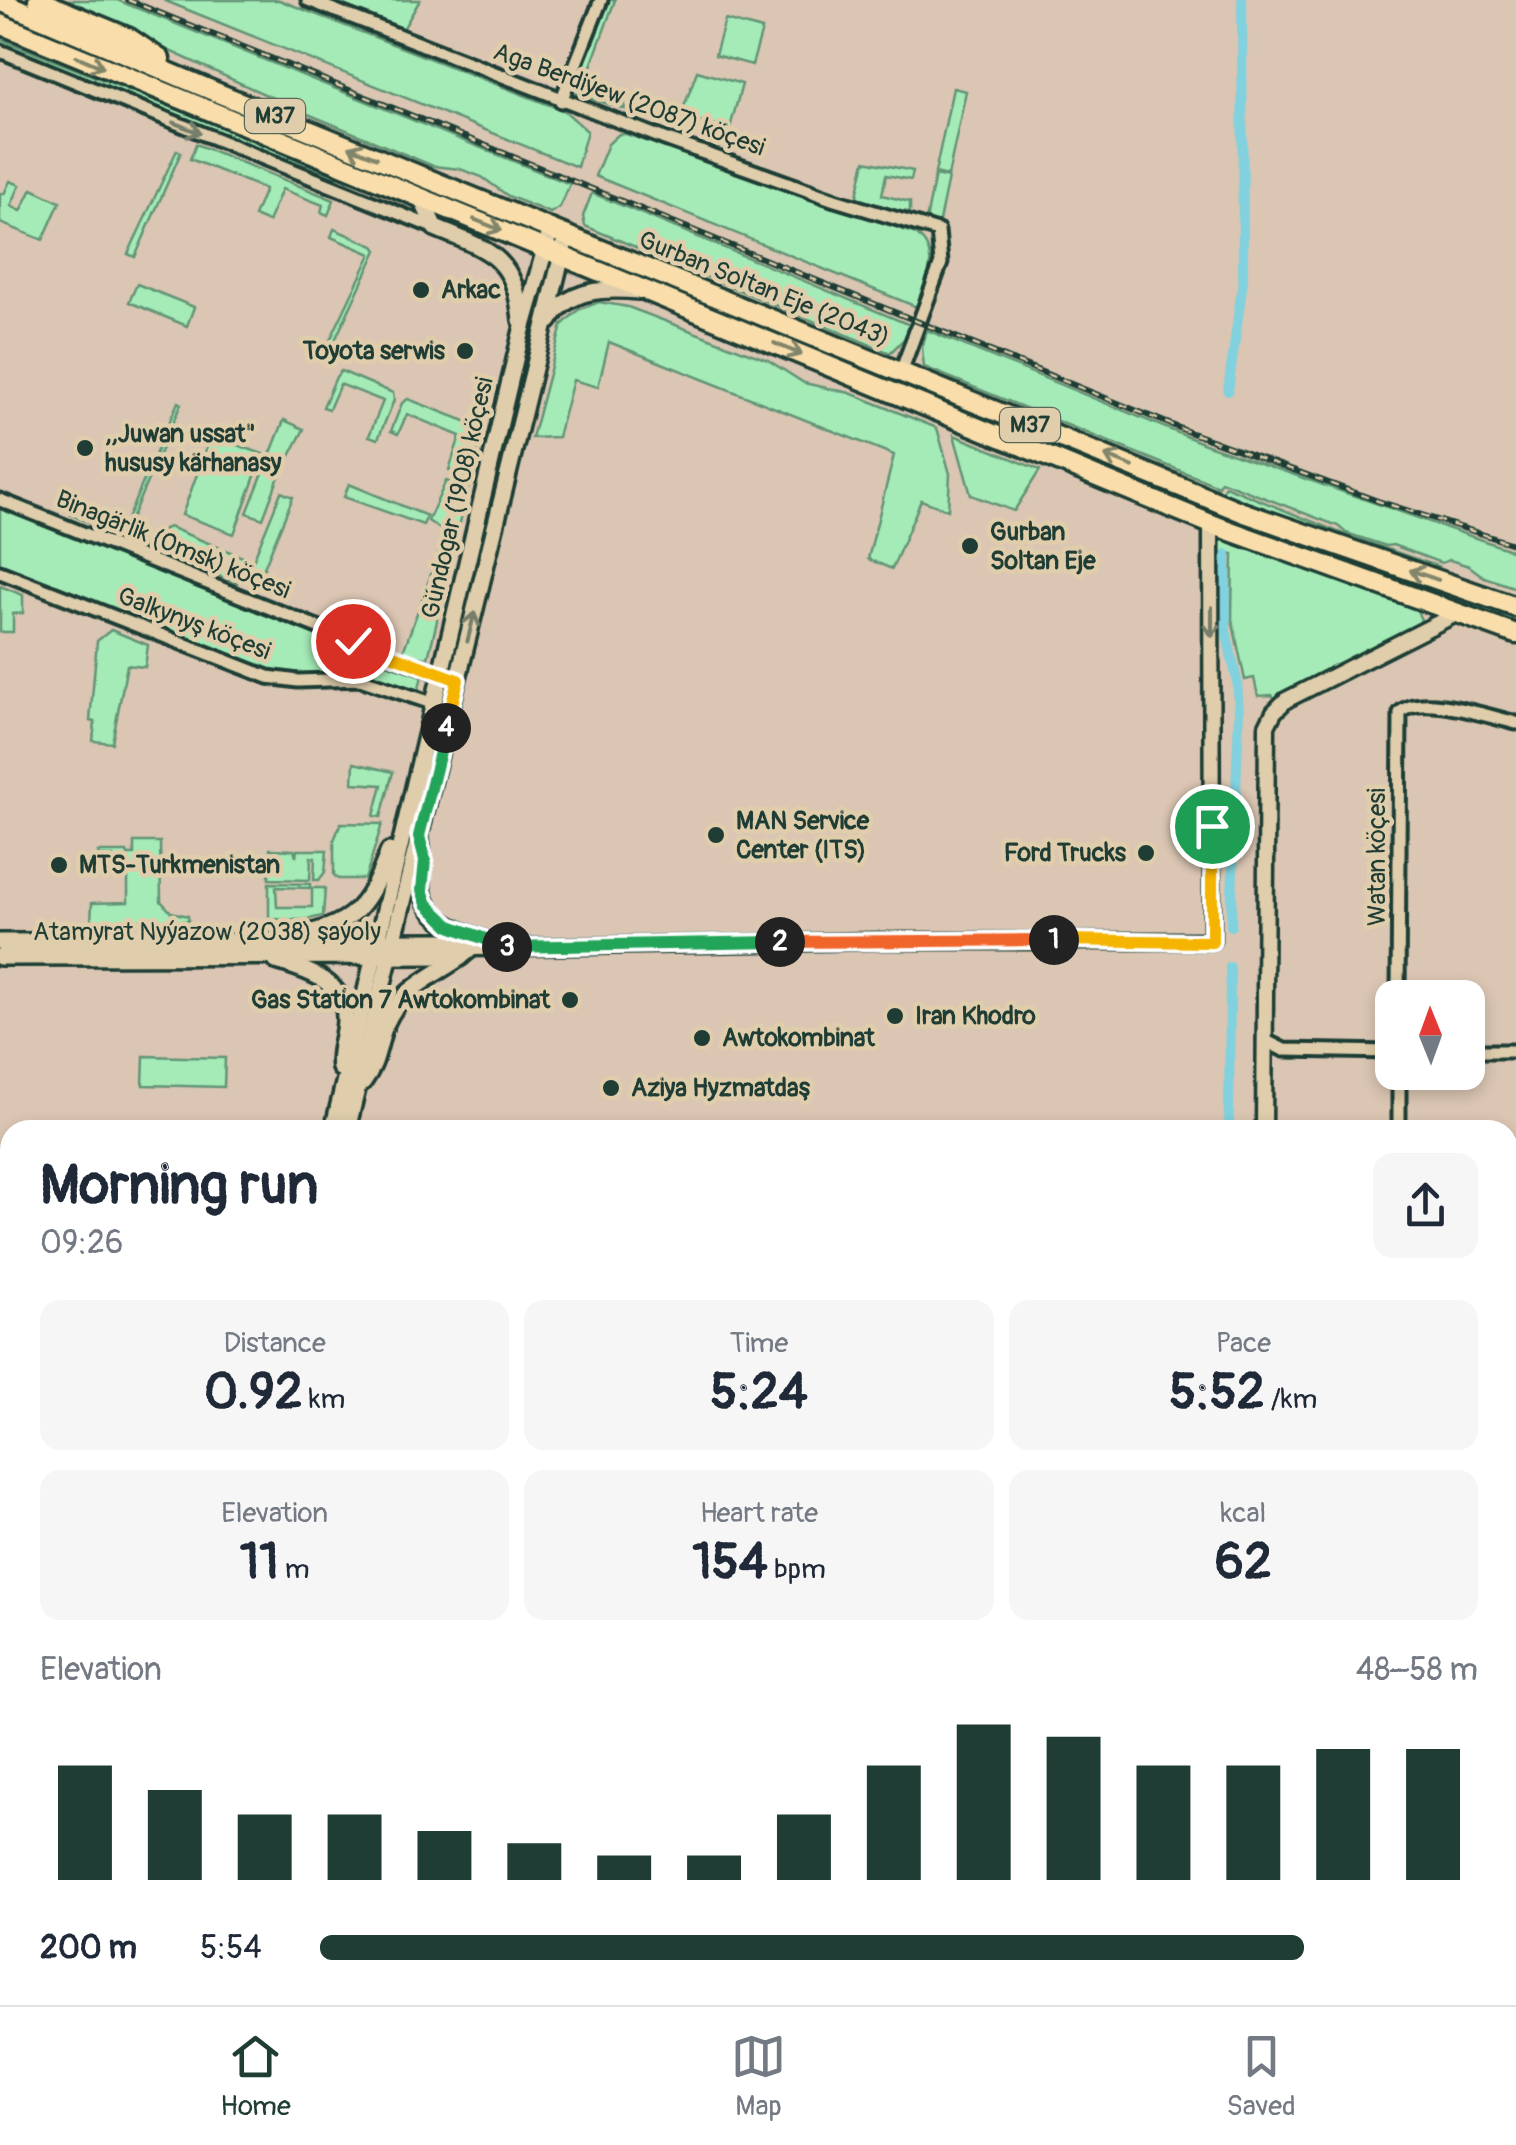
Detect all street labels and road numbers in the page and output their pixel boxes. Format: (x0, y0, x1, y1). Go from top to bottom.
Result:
street label: Aga Berdiýew (2087) köçesi (489, 36, 769, 164)
road number: M37 (245, 99, 305, 133)
street label: Gurban Soltan Eje (2043) (634, 224, 894, 354)
street label: Gündogar (1908) köçesi (415, 374, 501, 622)
road number: M37 (1000, 408, 1060, 442)
street label: Binagärlik (Omsk) köçesi (51, 484, 295, 606)
street label: Galkynyş köçesi (113, 581, 275, 667)
street label: Watan köçesi (1362, 788, 1393, 926)
street label: Atamyrat Nyýazow (2038) şaýoly (33, 917, 381, 948)

